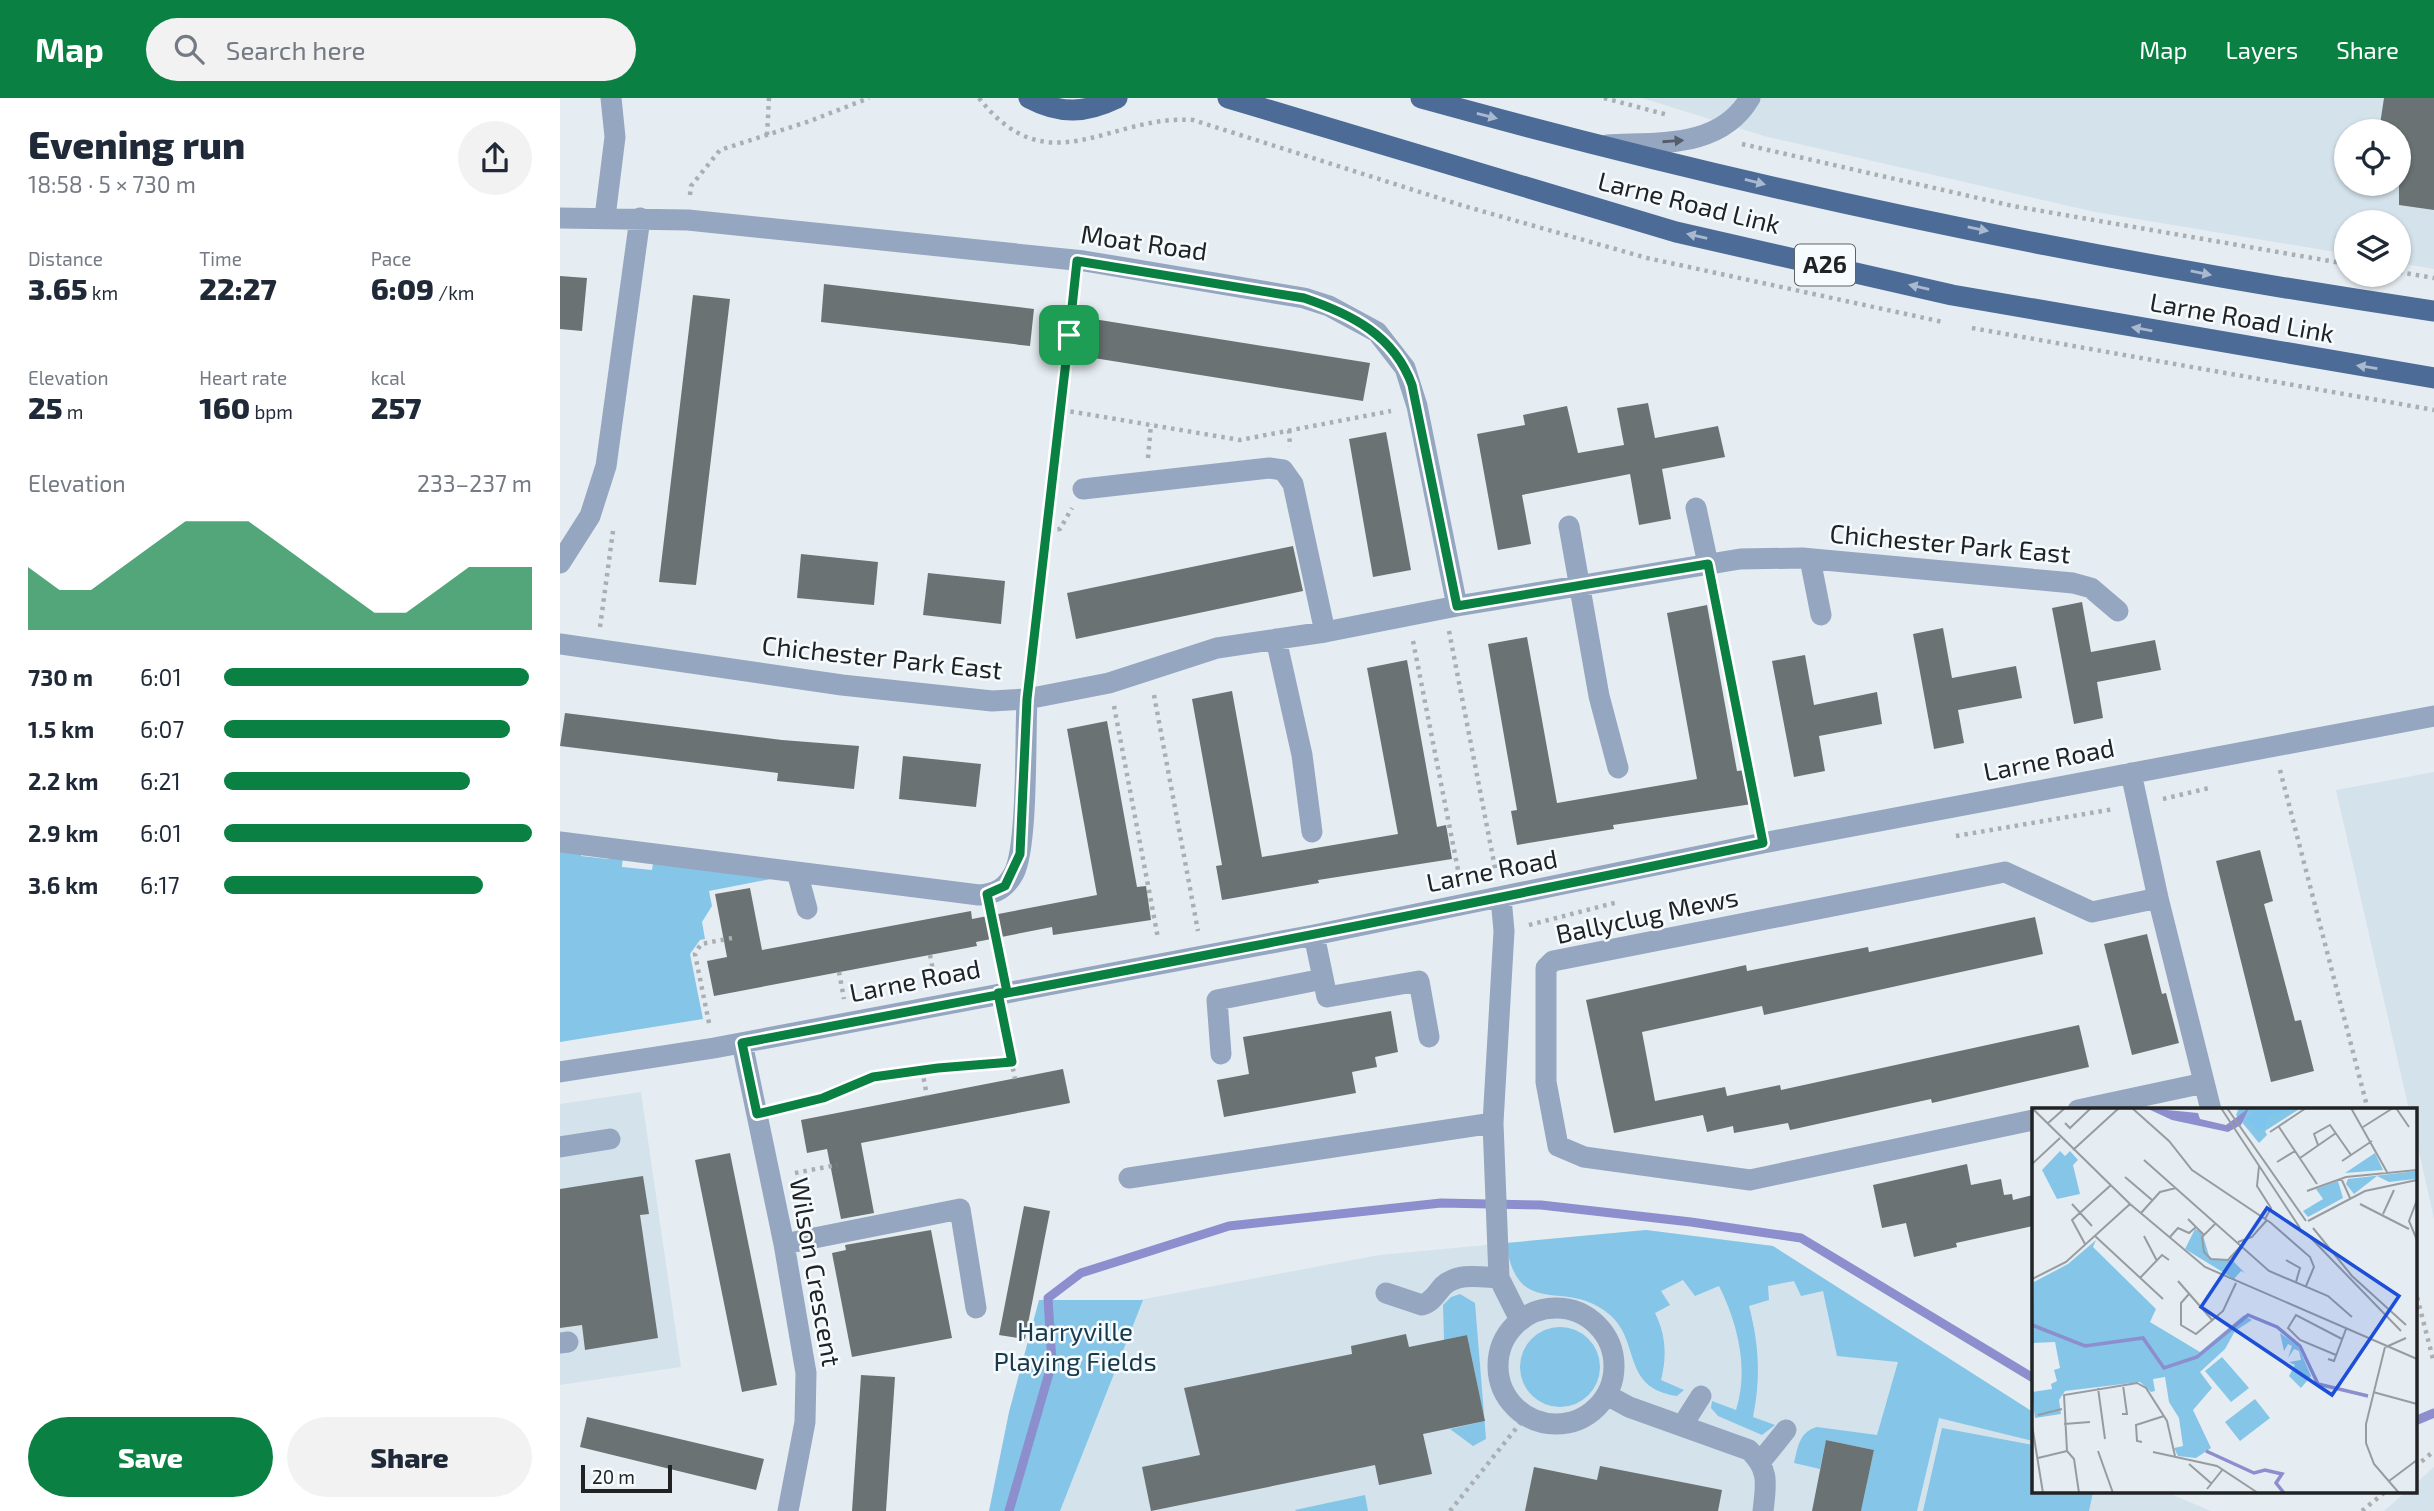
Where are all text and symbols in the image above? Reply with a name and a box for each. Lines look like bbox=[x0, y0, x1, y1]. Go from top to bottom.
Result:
search box bbox=[146, 18, 636, 81]
text: Map bbox=[35, 29, 104, 69]
icon: search bbox=[170, 30, 208, 68]
text: Search here bbox=[226, 34, 365, 65]
text: Map bbox=[2139, 35, 2187, 64]
text: Layers bbox=[2225, 35, 2298, 64]
text: Share bbox=[2336, 35, 2399, 64]
one-way arrow bbox=[1476, 111, 1498, 122]
map controls bbox=[2334, 119, 2411, 287]
button: locate bbox=[2334, 119, 2411, 196]
text: Evening run bbox=[28, 121, 245, 167]
button: share bbox=[458, 121, 532, 195]
one-way arrow bbox=[1662, 135, 1684, 146]
street label: Larne Road Link bbox=[1595, 164, 1784, 239]
text: 18:58 · 5 × 730 m bbox=[28, 170, 196, 198]
one-way arrow bbox=[1744, 177, 1766, 188]
button: layers bbox=[2334, 210, 2411, 287]
street label: Moat Road bbox=[1079, 217, 1209, 266]
one-way arrow bbox=[1967, 224, 1989, 235]
one-way arrow bbox=[1686, 231, 1708, 242]
road number: A26 bbox=[1795, 244, 1855, 286]
text: Distance bbox=[28, 247, 103, 270]
text: Time bbox=[199, 247, 242, 270]
text: Pace bbox=[371, 247, 412, 270]
one-way arrow bbox=[2190, 267, 2212, 278]
text: 3.65 bbox=[28, 270, 88, 306]
text: 22:27 bbox=[199, 270, 277, 306]
text: 6:09 bbox=[371, 270, 434, 306]
text: km bbox=[88, 281, 118, 304]
text: /km bbox=[434, 281, 474, 304]
one-way arrow bbox=[1908, 281, 1930, 292]
street label: Larne Road Link bbox=[2148, 285, 2337, 348]
pin bbox=[1039, 305, 1099, 365]
icon: arrive bbox=[1050, 316, 1088, 354]
one-way arrow bbox=[2131, 323, 2153, 334]
one-way arrow bbox=[2355, 361, 2377, 372]
text: Elevation bbox=[28, 366, 109, 389]
text: Heart rate bbox=[199, 366, 287, 389]
text: kcal bbox=[371, 366, 405, 389]
text: 25 bbox=[28, 389, 63, 425]
text: 160 bbox=[199, 389, 250, 425]
text: 257 bbox=[371, 389, 421, 425]
text: m bbox=[63, 400, 83, 423]
text: bpm bbox=[250, 400, 293, 423]
text: Elevation bbox=[28, 469, 126, 497]
text: 233–237 m bbox=[417, 469, 532, 497]
street label: Chichester Park East bbox=[1828, 517, 2072, 568]
street label: Chichester Park East bbox=[760, 628, 1004, 685]
text: 730 m bbox=[28, 663, 93, 691]
text: 6:01 bbox=[140, 663, 182, 691]
text: 1.5 km bbox=[28, 715, 94, 743]
text: 6:07 bbox=[140, 715, 184, 743]
street label: Larne Road bbox=[1981, 731, 2117, 786]
text: 2.2 km bbox=[28, 767, 98, 795]
text: 6:21 bbox=[140, 767, 181, 795]
text: 2.9 km bbox=[28, 819, 99, 847]
text: 6:01 bbox=[140, 819, 182, 847]
street label: Larne Road bbox=[1424, 842, 1560, 897]
text: 3.6 km bbox=[28, 871, 98, 899]
text: 6:17 bbox=[140, 871, 180, 899]
street label: Ballyclug Mews bbox=[1553, 880, 1741, 949]
street label: Larne Road bbox=[847, 952, 983, 1007]
inset map bbox=[2032, 1108, 2416, 1494]
street label: Wilson Crescent bbox=[785, 1175, 848, 1369]
park label: Harryville Playing Fields bbox=[993, 1315, 1157, 1376]
button: Save bbox=[28, 1417, 273, 1497]
button: Share bbox=[287, 1417, 532, 1497]
scale bar bbox=[581, 1462, 672, 1494]
text: 20 m bbox=[592, 1465, 635, 1488]

